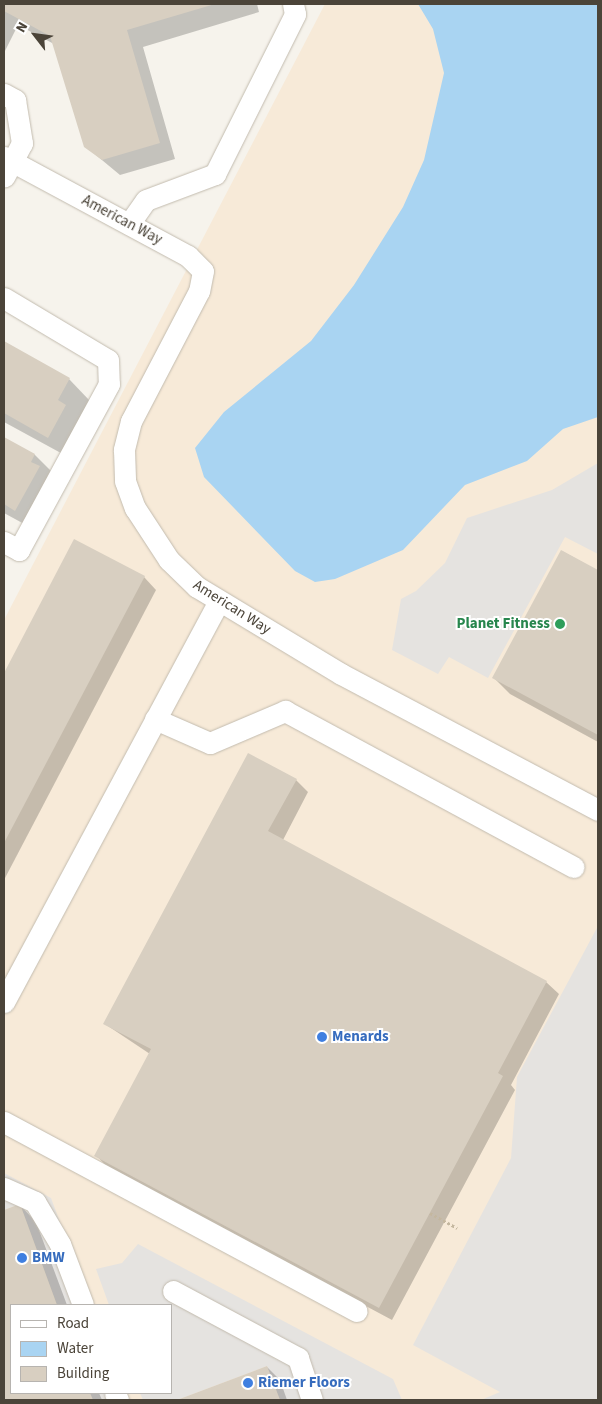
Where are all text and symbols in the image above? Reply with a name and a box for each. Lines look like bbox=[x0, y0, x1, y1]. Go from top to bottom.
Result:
north arrow bbox=[10, 10, 60, 60]
text: N bbox=[11, 18, 33, 37]
street label: American Way bbox=[79, 191, 165, 249]
street label: American Way bbox=[190, 576, 274, 638]
place label: Planet Fitness bbox=[457, 615, 550, 633]
marker: Planet Fitness bbox=[554, 618, 566, 630]
place label: Menards bbox=[332, 1028, 389, 1046]
marker: Menards bbox=[316, 1031, 328, 1043]
place label: BMW bbox=[32, 1249, 65, 1267]
marker: BMW bbox=[16, 1252, 28, 1264]
legend bbox=[10, 1304, 172, 1394]
text: Road bbox=[57, 1313, 89, 1334]
text: Water bbox=[57, 1338, 93, 1359]
text: Building bbox=[57, 1363, 109, 1384]
place label: Riemer Floors bbox=[258, 1374, 350, 1392]
marker: Riemer Floors bbox=[242, 1377, 254, 1389]

